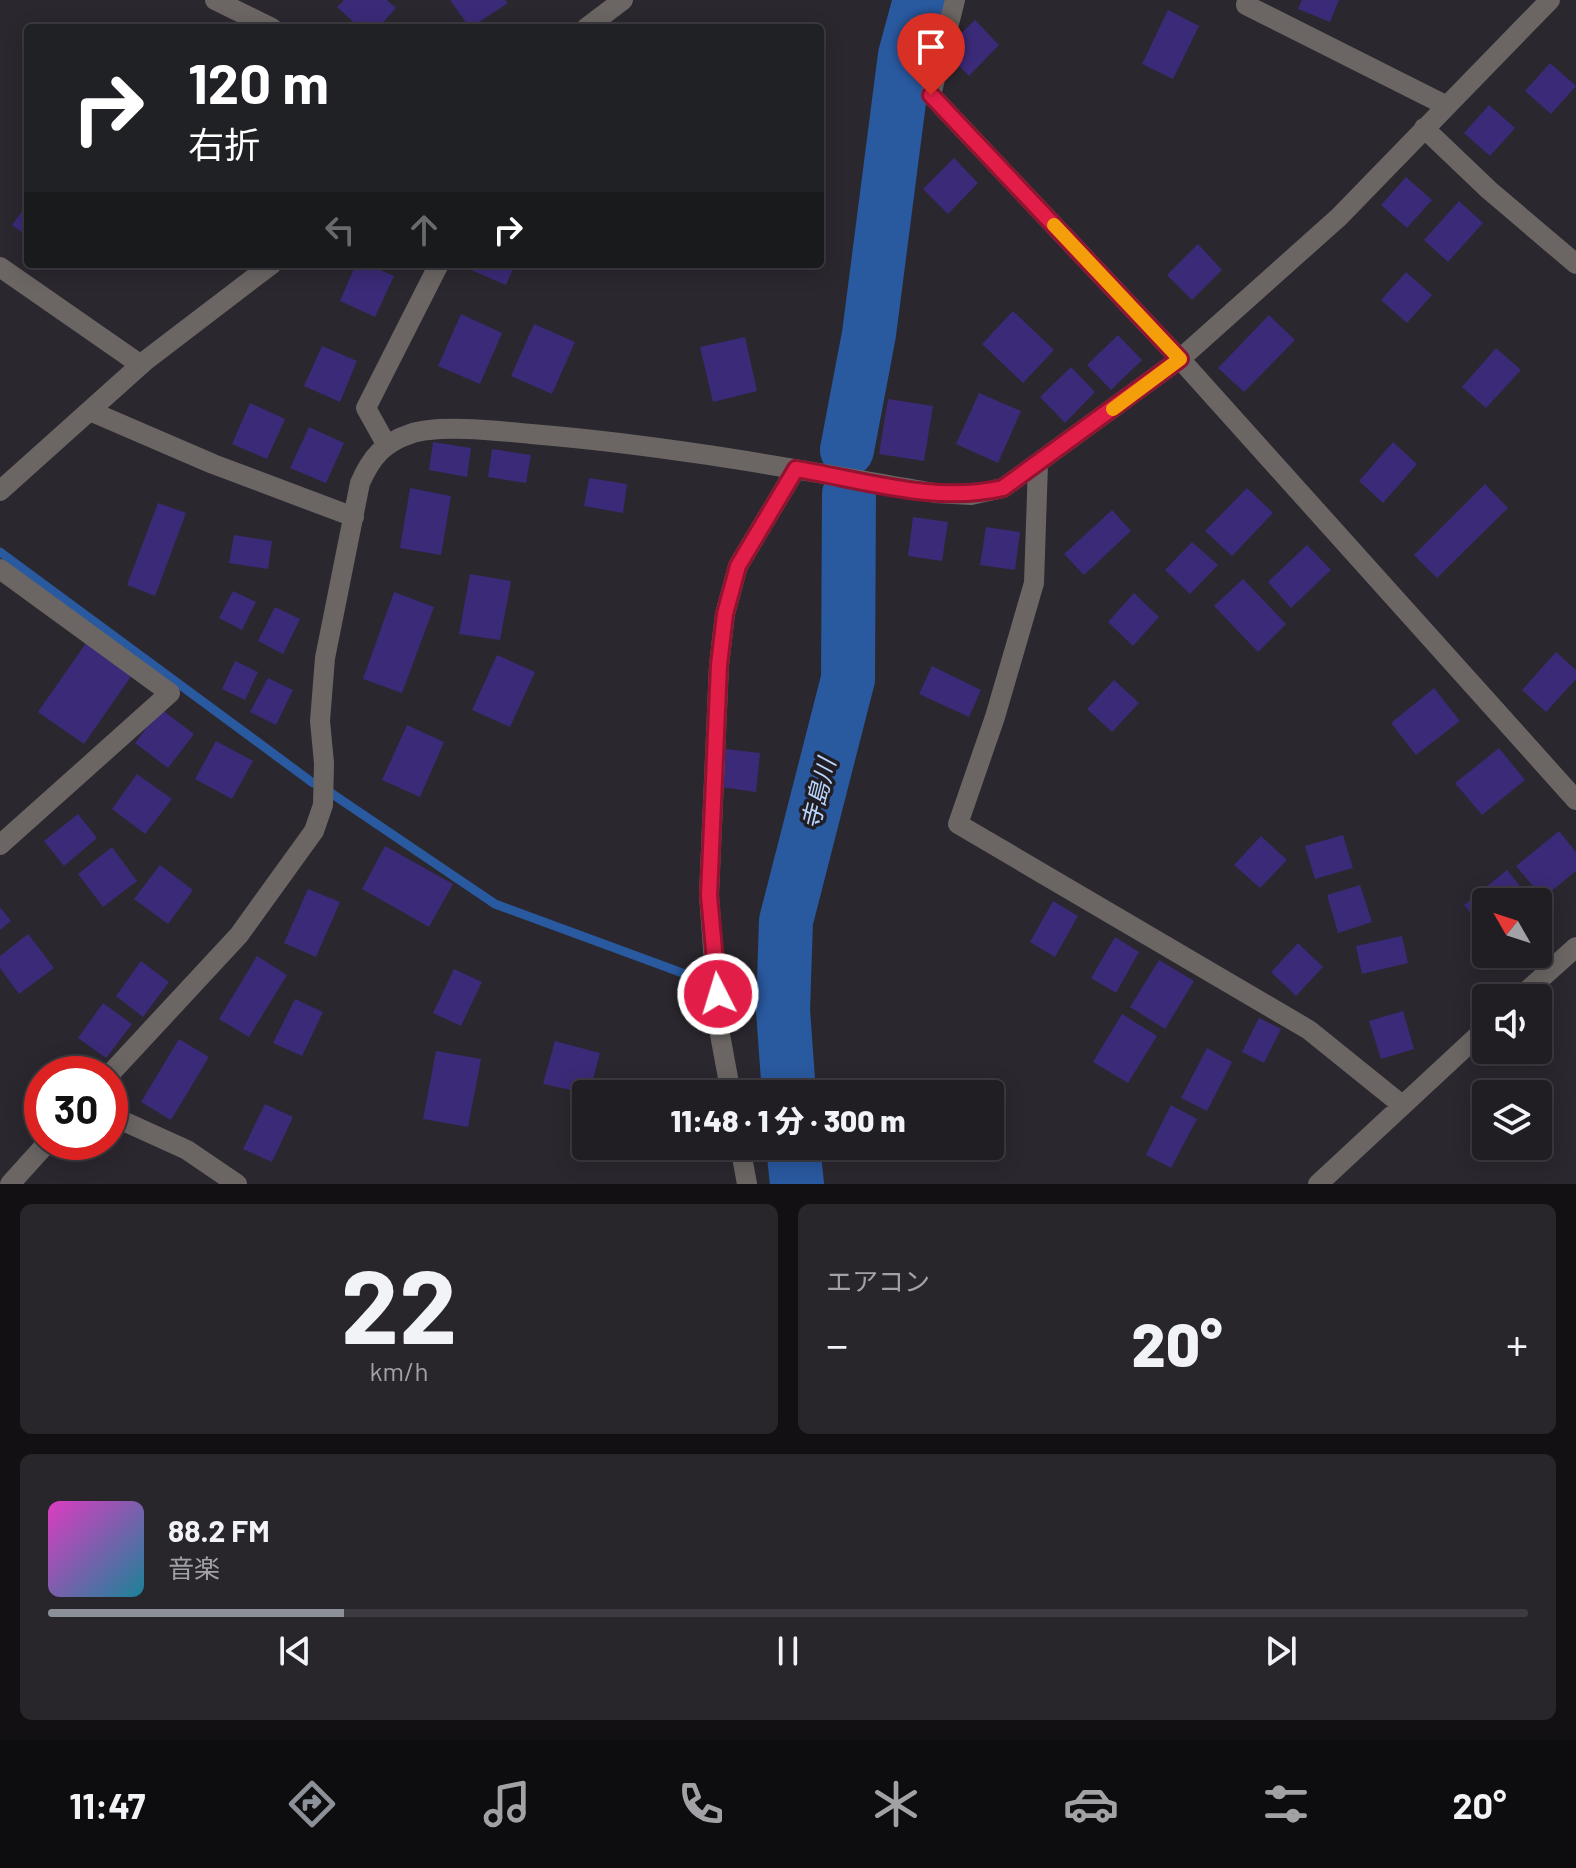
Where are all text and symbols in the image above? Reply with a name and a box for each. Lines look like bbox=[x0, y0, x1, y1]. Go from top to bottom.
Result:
pin bbox=[897, 13, 965, 95]
icon: arrive bbox=[909, 25, 953, 69]
text: 120 m bbox=[188, 48, 329, 115]
icon: right bbox=[56, 56, 160, 160]
text: 右折 bbox=[188, 122, 260, 165]
icon: left bbox=[318, 208, 362, 252]
icon: ahead bbox=[402, 208, 446, 252]
icon: right bbox=[486, 208, 530, 252]
water label: 寺島川 bbox=[795, 752, 841, 832]
north arrow bbox=[1472, 888, 1552, 968]
map controls bbox=[1472, 888, 1552, 1160]
position arrow bbox=[676, 952, 760, 1036]
button: sound bbox=[1472, 984, 1552, 1064]
speed limit sign: 30 bbox=[24, 1056, 128, 1160]
button: layers bbox=[1472, 1080, 1552, 1160]
text: 11:48 · 1 分 · 300 m bbox=[670, 1102, 906, 1138]
text: 22 bbox=[341, 1240, 457, 1365]
text: エアコン bbox=[826, 1265, 930, 1296]
text: 20° bbox=[1132, 1307, 1222, 1379]
text: − bbox=[826, 1317, 848, 1370]
text: + bbox=[1506, 1317, 1528, 1370]
text: km/h bbox=[370, 1355, 428, 1386]
text: 88.2 FM bbox=[168, 1512, 270, 1548]
text: 音楽 bbox=[168, 1552, 220, 1583]
icon: previous bbox=[273, 1629, 317, 1673]
icon: pause bbox=[766, 1629, 810, 1673]
icon: next bbox=[1259, 1629, 1303, 1673]
icon: directions bbox=[284, 1776, 340, 1832]
icon: music bbox=[479, 1776, 535, 1832]
icon: phone bbox=[673, 1776, 729, 1832]
icon: climate bbox=[868, 1776, 924, 1832]
icon: car bbox=[1063, 1776, 1119, 1832]
icon: filters bbox=[1258, 1776, 1314, 1832]
text: 11:47 bbox=[69, 1783, 145, 1826]
text: 20° bbox=[1452, 1783, 1507, 1826]

